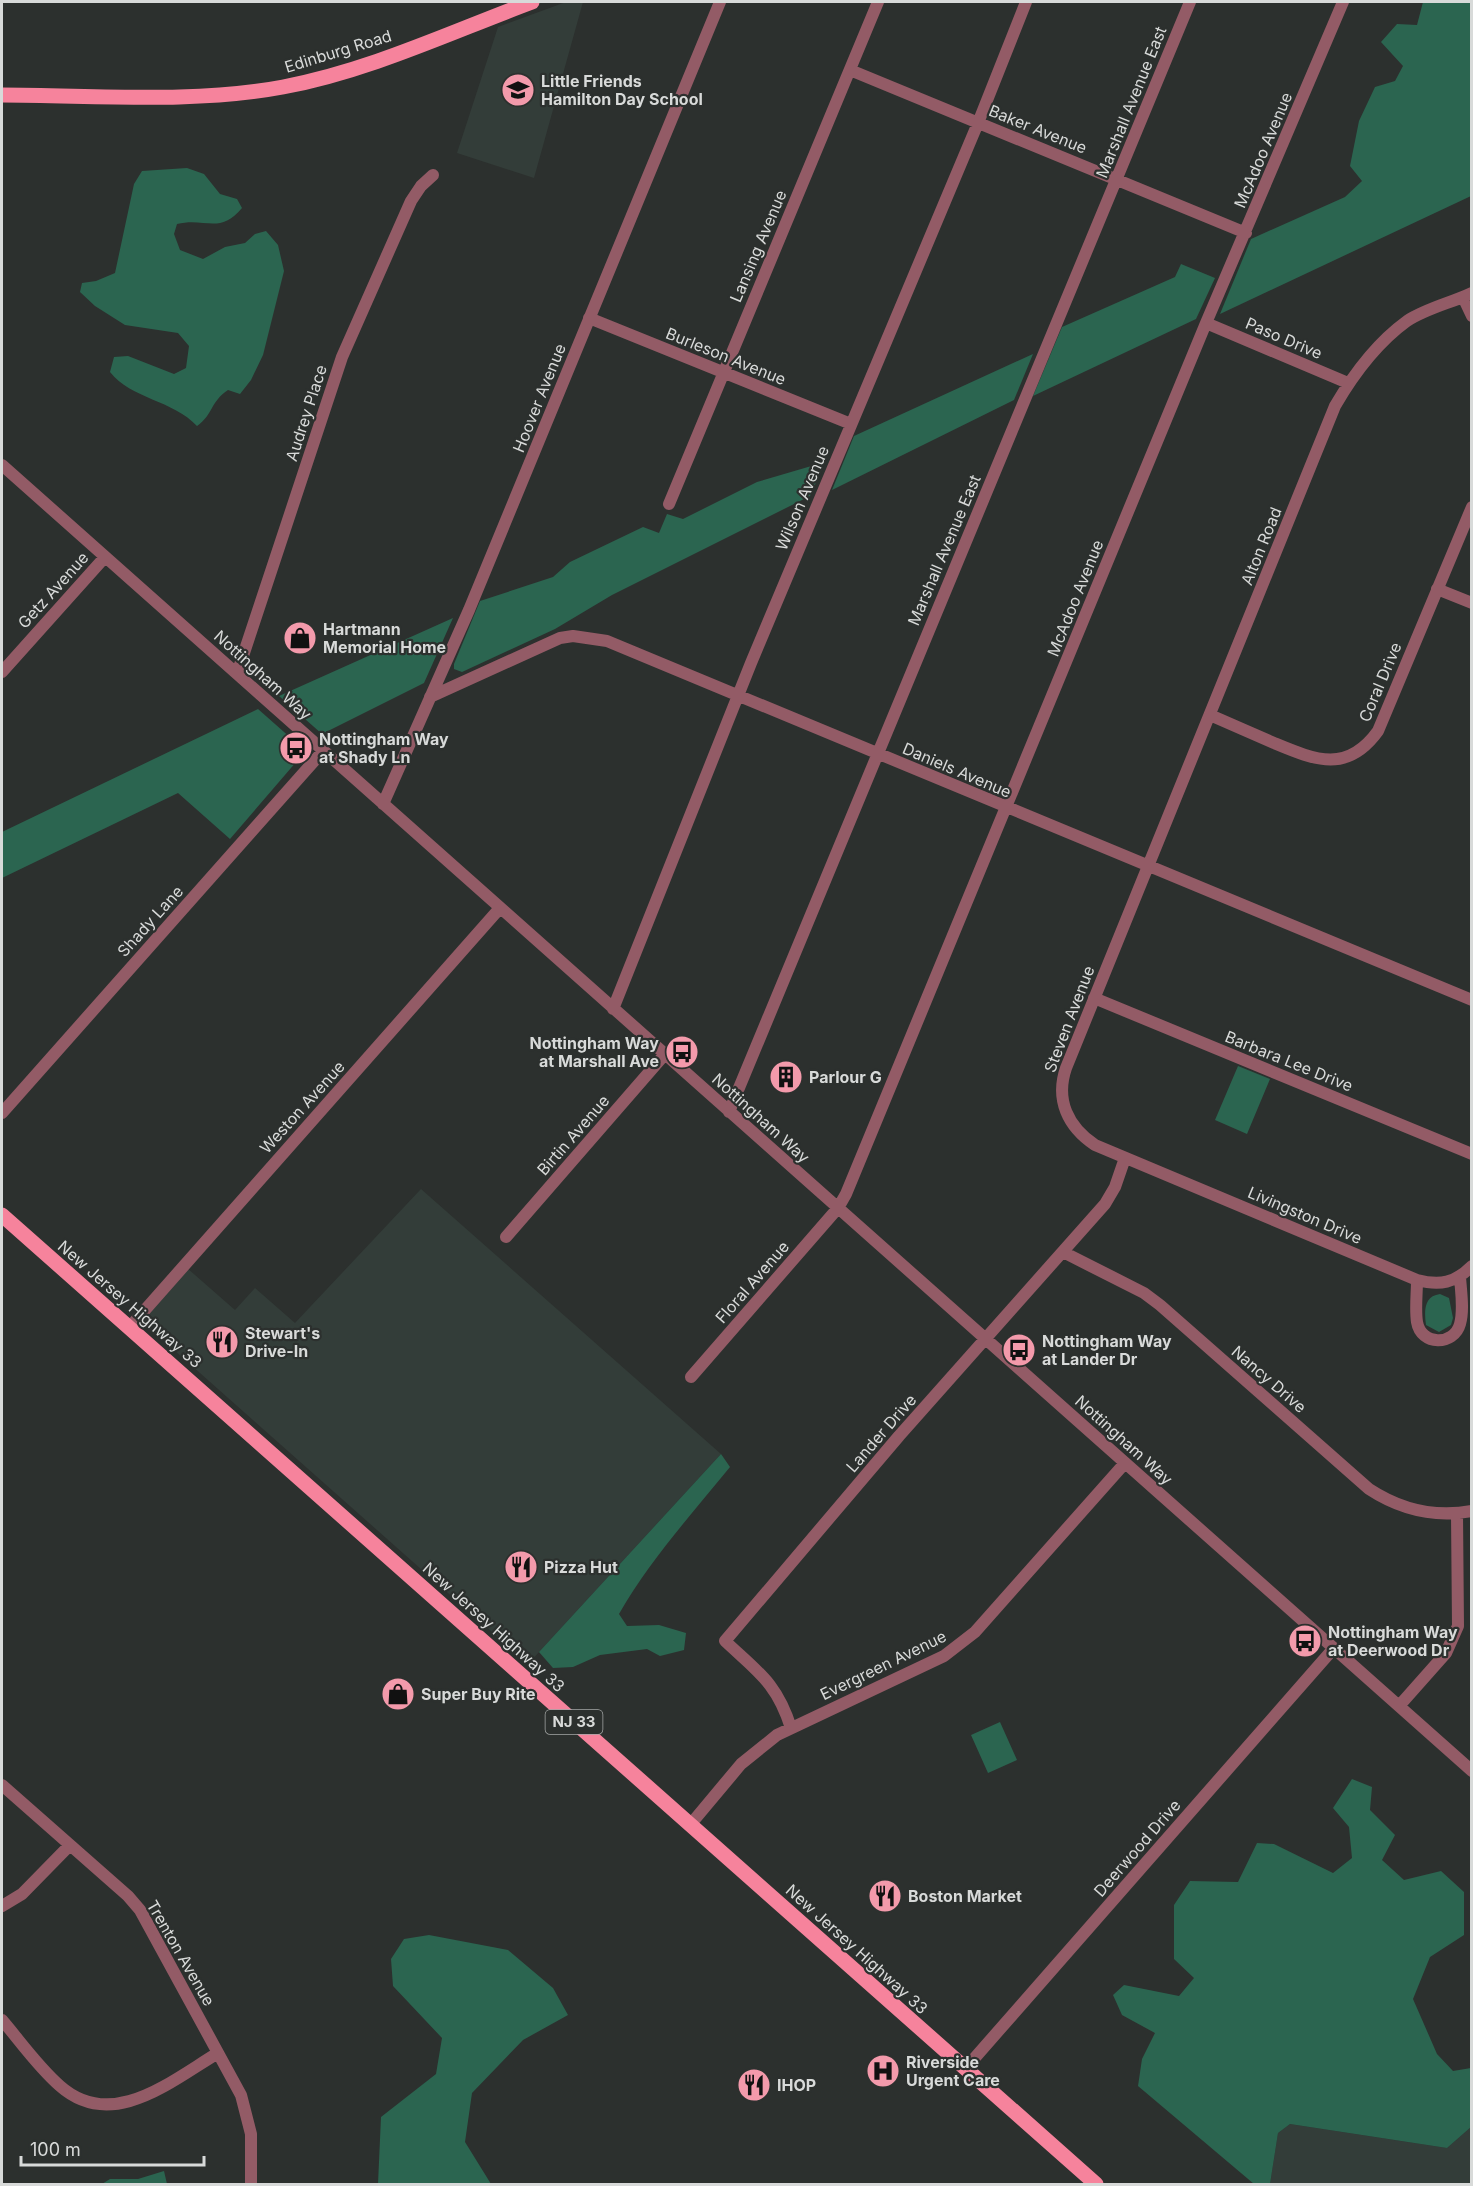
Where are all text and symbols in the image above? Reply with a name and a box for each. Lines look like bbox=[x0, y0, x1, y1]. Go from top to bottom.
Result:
street label: Marshall Avenue East bbox=[1091, 23, 1171, 181]
street label: Edinburg Road bbox=[282, 25, 394, 77]
place label: Little Friends Hamilton Day School bbox=[541, 71, 703, 109]
school or university icon: Little Friends Hamilton Day School bbox=[500, 72, 536, 108]
street label: McAdoo Avenue bbox=[1230, 89, 1296, 211]
street label: Baker Avenue bbox=[986, 100, 1090, 158]
street label: Lansing Avenue bbox=[725, 187, 791, 305]
street label: Paso Drive bbox=[1243, 313, 1325, 363]
street label: Burleson Avenue bbox=[663, 323, 789, 389]
street label: Hoover Avenue bbox=[508, 341, 570, 455]
street label: Audrey Place bbox=[281, 362, 331, 464]
street label: Wilson Avenue bbox=[771, 443, 833, 553]
street label: Marshall Avenue East bbox=[903, 472, 985, 628]
street label: Alton Road bbox=[1236, 504, 1286, 588]
street label: McAdoo Avenue bbox=[1043, 537, 1107, 659]
street label: Getz Avenue bbox=[13, 548, 93, 632]
place label: Hartmann Memorial Home bbox=[323, 619, 446, 657]
shop icon: Hartmann Memorial Home bbox=[282, 620, 318, 656]
street label: Nottingham Way bbox=[210, 626, 316, 724]
street label: Coral Drive bbox=[1354, 639, 1406, 725]
place label: Nottingham Way at Shady Ln bbox=[319, 729, 449, 767]
bus stop icon: Nottingham Way at Shady Ln bbox=[278, 730, 314, 766]
street label: Daniels Avenue bbox=[900, 738, 1014, 802]
street label: Shady Lane bbox=[113, 881, 187, 961]
street label: Steven Avenue bbox=[1040, 963, 1098, 1075]
street label: Barbara Lee Drive bbox=[1222, 1026, 1356, 1096]
place label: Nottingham Way at Marshall Ave bbox=[529, 1033, 659, 1071]
bus stop icon: Nottingham Way at Marshall Ave bbox=[664, 1034, 700, 1070]
street label: Weston Avenue bbox=[255, 1057, 349, 1157]
building icon: Parlour G bbox=[768, 1059, 804, 1095]
place label: Parlour G bbox=[809, 1067, 882, 1087]
street label: Nottingham Way bbox=[708, 1069, 814, 1167]
street label: Birtin Avenue bbox=[533, 1091, 613, 1179]
street label: Livingston Drive bbox=[1245, 1182, 1365, 1248]
street label: New Jersey Highway 33 bbox=[54, 1236, 206, 1372]
street label: Floral Avenue bbox=[711, 1237, 793, 1327]
place label: Stewart's Drive-In bbox=[245, 1323, 320, 1361]
restaurant icon: Stewart's Drive-In bbox=[204, 1324, 240, 1360]
place label: Nottingham Way at Lander Dr bbox=[1042, 1331, 1172, 1369]
bus stop icon: Nottingham Way at Lander Dr bbox=[1001, 1332, 1037, 1368]
street label: Nancy Drive bbox=[1228, 1341, 1310, 1417]
street label: Lander Drive bbox=[842, 1390, 920, 1476]
street label: Nottingham Way bbox=[1071, 1391, 1177, 1489]
restaurant icon: Pizza Hut bbox=[503, 1549, 539, 1585]
place label: Pizza Hut bbox=[544, 1557, 618, 1577]
street label: New Jersey Highway 33 bbox=[419, 1558, 569, 1696]
place label: Nottingham Way at Deerwood Dr bbox=[1328, 1622, 1458, 1660]
bus stop icon: Nottingham Way at Deerwood Dr bbox=[1287, 1623, 1323, 1659]
street label: Evergreen Avenue bbox=[817, 1626, 949, 1704]
shop icon: Super Buy Rite bbox=[380, 1676, 416, 1712]
place label: Super Buy Rite bbox=[421, 1684, 535, 1704]
road number: NJ 33 bbox=[546, 1710, 602, 1734]
street label: Deerwood Drive bbox=[1089, 1795, 1185, 1901]
restaurant icon: Boston Market bbox=[867, 1878, 903, 1914]
street label: New Jersey Highway 33 bbox=[782, 1880, 932, 2018]
place label: Boston Market bbox=[908, 1886, 1022, 1906]
street label: Trenton Avenue bbox=[143, 1897, 219, 2009]
place label: Riverside Urgent Care bbox=[906, 2052, 1000, 2090]
hospital icon: Riverside Urgent Care bbox=[865, 2053, 901, 2089]
restaurant icon: IHOP bbox=[736, 2067, 772, 2103]
place label: IHOP bbox=[777, 2075, 816, 2095]
scale bar bbox=[21, 2129, 204, 2167]
text: 100 m bbox=[30, 2139, 81, 2160]

